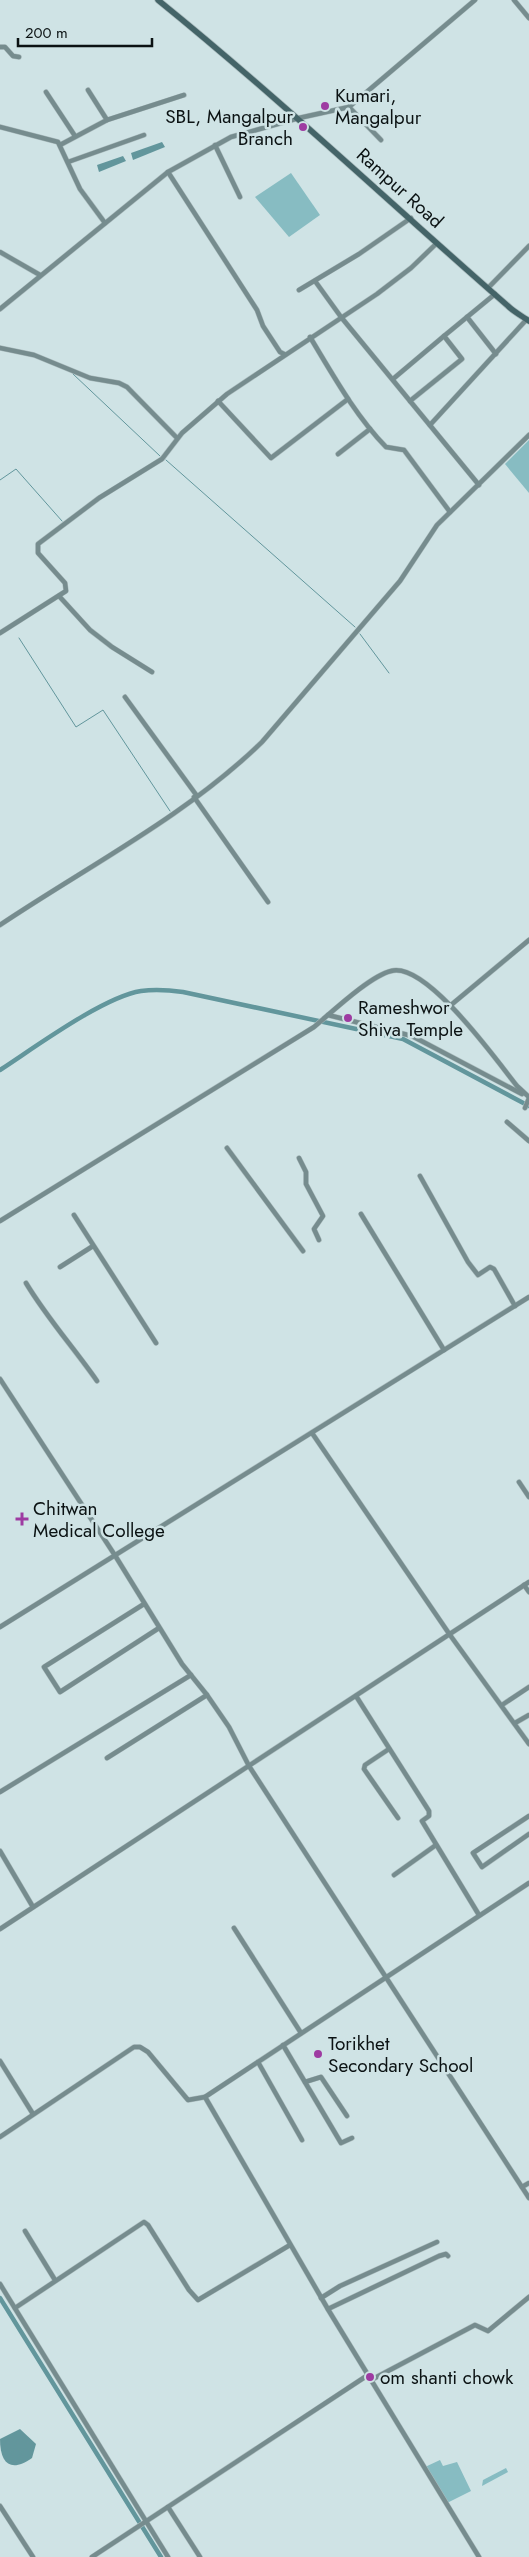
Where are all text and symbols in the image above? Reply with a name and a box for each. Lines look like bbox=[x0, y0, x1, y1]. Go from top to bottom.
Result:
scale bar bbox=[18, 15, 151, 47]
text: 200 m bbox=[25, 22, 68, 44]
place label: Kumari, Mangalpur bbox=[335, 82, 422, 131]
marker: Kumari, Mangalpur bbox=[319, 100, 331, 112]
place label: SBL, Mangalpur Branch bbox=[165, 103, 293, 152]
marker: SBL, Mangalpur Branch bbox=[297, 121, 309, 133]
street label: Rampur Road bbox=[351, 142, 449, 234]
place label: Rameshwor Shiva Temple bbox=[358, 994, 463, 1043]
marker: Rameshwor Shiva Temple bbox=[342, 1012, 354, 1024]
place label: Chitwan Medical College bbox=[33, 1495, 165, 1544]
marker: Chitwan Medical College bbox=[15, 1512, 29, 1526]
place label: Torikhet Secondary School bbox=[328, 2030, 473, 2079]
marker: Torikhet Secondary School bbox=[312, 2048, 324, 2060]
place label: om shanti chowk bbox=[380, 2364, 514, 2391]
marker: om shanti chowk bbox=[364, 2371, 376, 2383]

